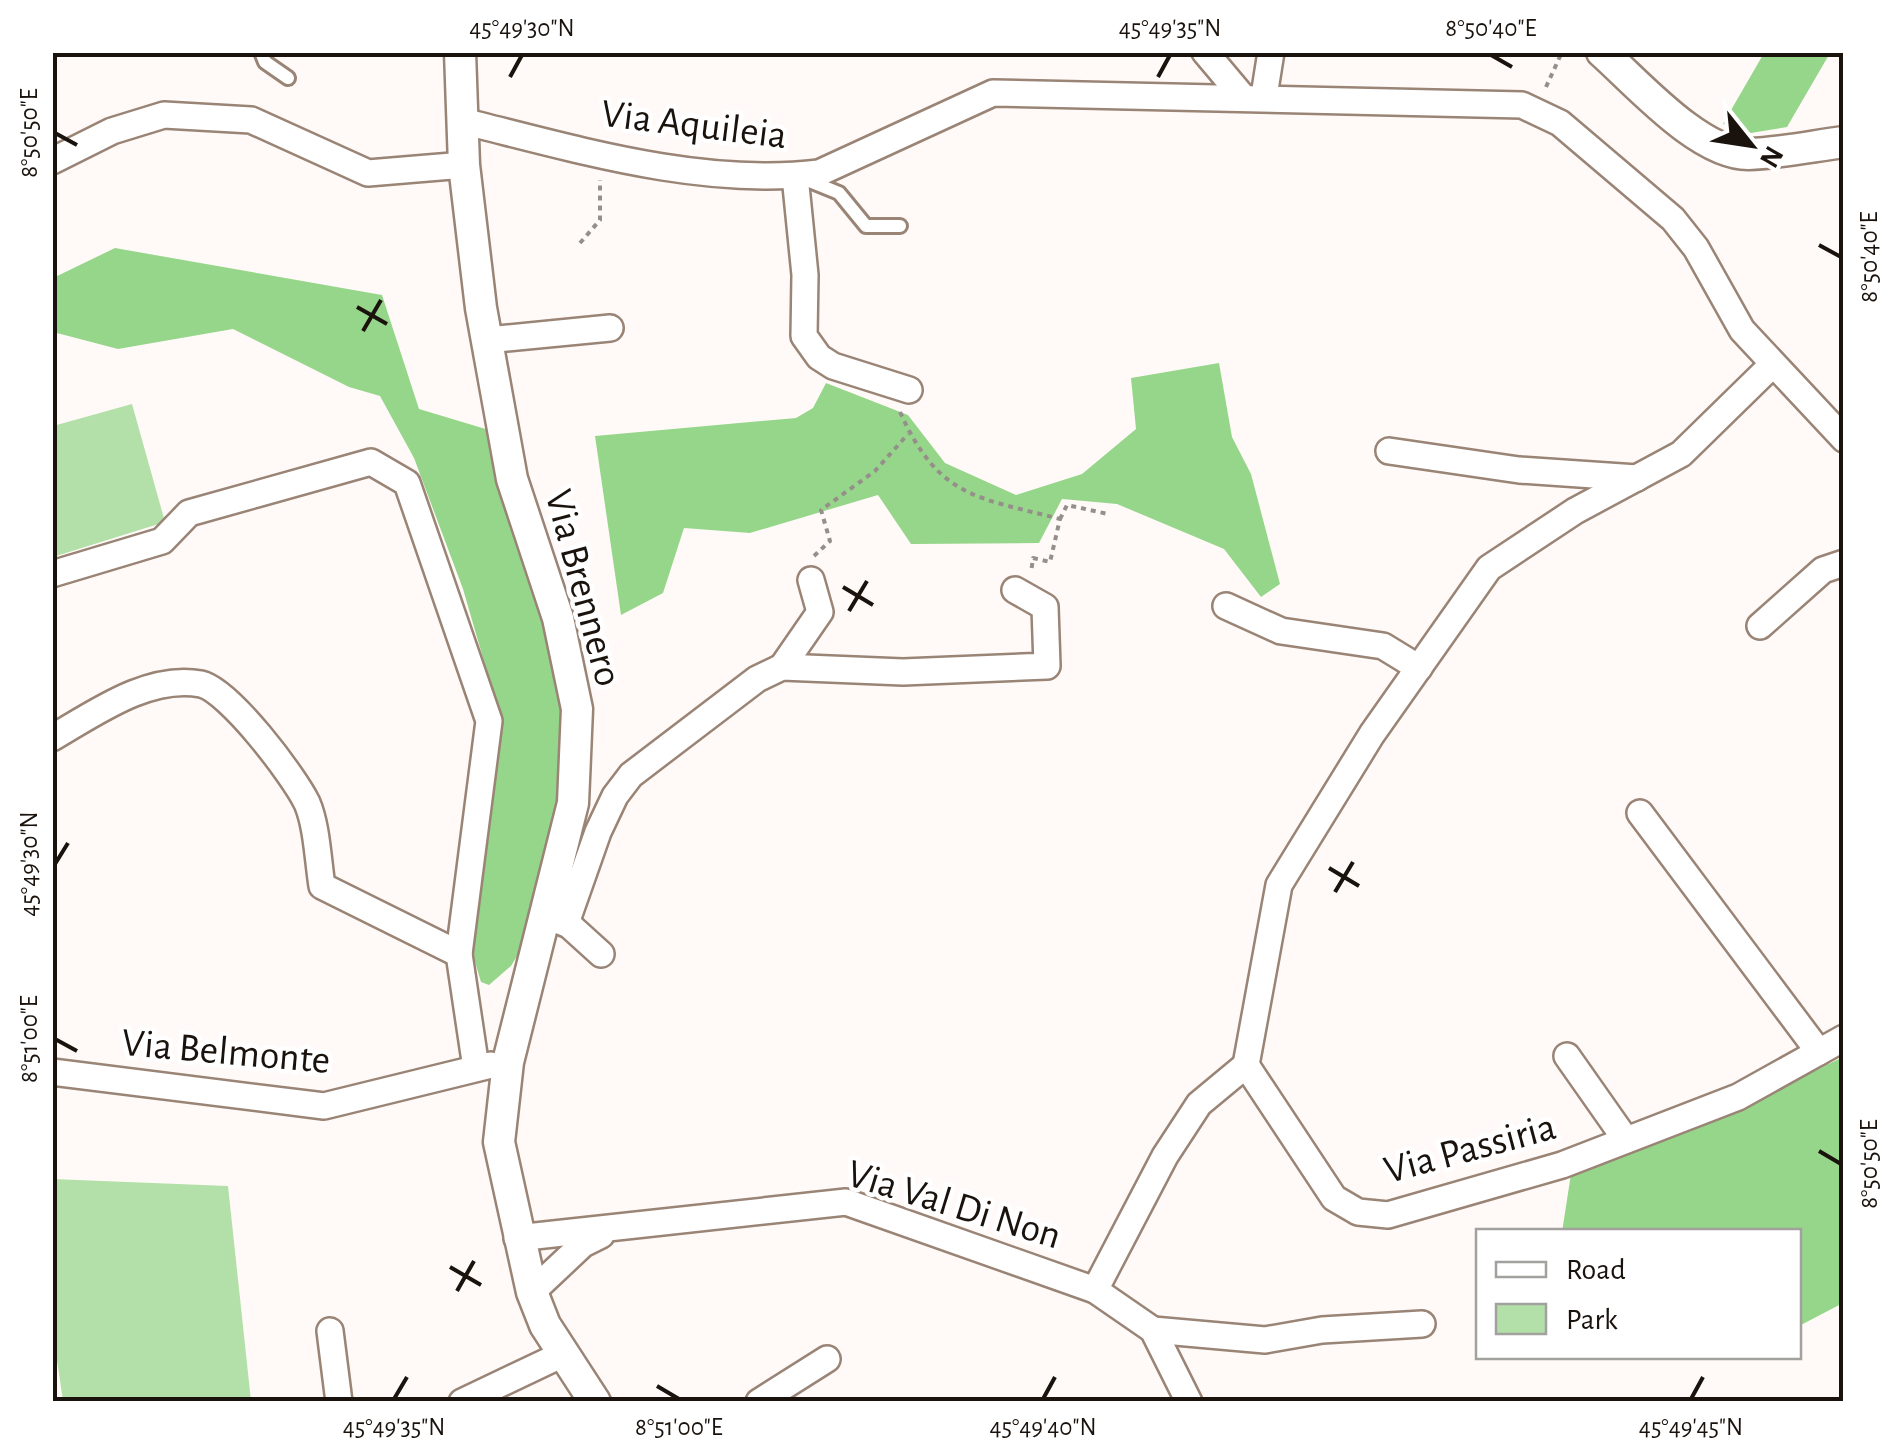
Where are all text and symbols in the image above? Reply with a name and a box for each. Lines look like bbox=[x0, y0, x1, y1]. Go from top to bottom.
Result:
text: 45°49'30"N bbox=[469, 16, 575, 41]
text: 45°49'35"N bbox=[1119, 16, 1221, 41]
text: 8°50'40"E bbox=[1445, 16, 1537, 41]
text: 8°50'50"E bbox=[17, 88, 42, 178]
street label: Via Aquileia bbox=[599, 94, 789, 156]
north arrow bbox=[1701, 95, 1801, 195]
text: N bbox=[1754, 141, 1788, 172]
text: 8°50'40"E bbox=[1857, 211, 1882, 303]
street label: Via Brennero bbox=[538, 485, 628, 691]
text: 45°49'30"N bbox=[17, 811, 42, 917]
text: 8°51'00"E bbox=[17, 995, 42, 1083]
street label: Via Belmonte bbox=[120, 1023, 332, 1081]
street label: Via Passiria bbox=[1380, 1107, 1560, 1191]
text: 8°50'50"E bbox=[1857, 1119, 1882, 1209]
street label: Via Val Di Non bbox=[842, 1154, 1066, 1256]
legend bbox=[1476, 1229, 1801, 1359]
text: Road bbox=[1566, 1255, 1626, 1285]
text: Park bbox=[1566, 1305, 1618, 1335]
text: 45°49'35"N bbox=[343, 1415, 445, 1440]
text: 8°51'00"E bbox=[635, 1415, 723, 1440]
text: 45°49'40"N bbox=[989, 1415, 1097, 1440]
text: 45°49'45"N bbox=[1639, 1415, 1743, 1440]

